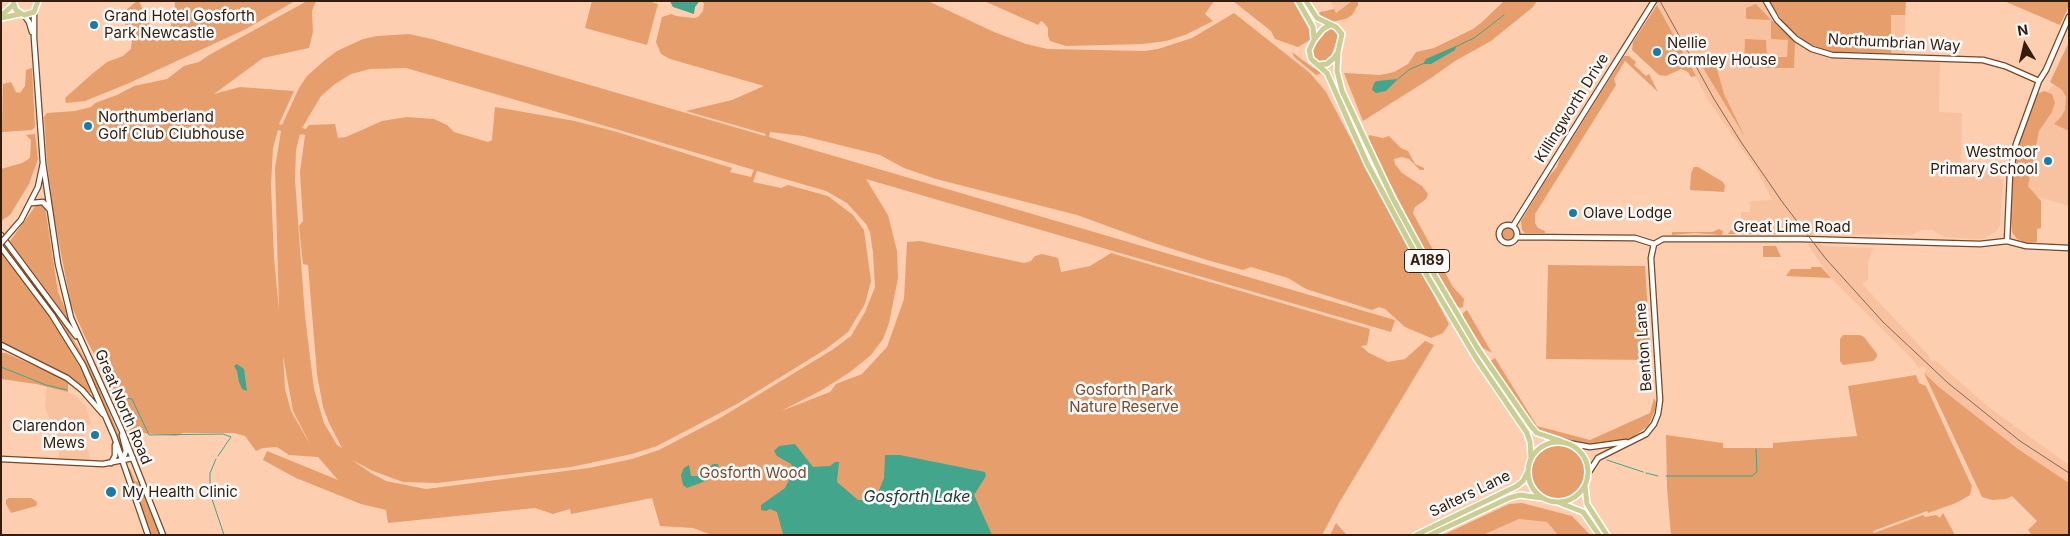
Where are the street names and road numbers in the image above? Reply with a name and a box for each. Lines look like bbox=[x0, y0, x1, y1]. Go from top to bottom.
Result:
street label: Northumbrian Way bbox=[1827, 31, 1961, 55]
street label: Killingworth Drive bbox=[1531, 50, 1613, 166]
street label: Great Lime Road bbox=[1733, 218, 1851, 236]
road number: A189 bbox=[1404, 250, 1450, 272]
street label: Benton Lane bbox=[1632, 302, 1656, 392]
street label: Great North Road bbox=[91, 347, 155, 467]
street label: Salters Lane bbox=[1427, 467, 1513, 521]

